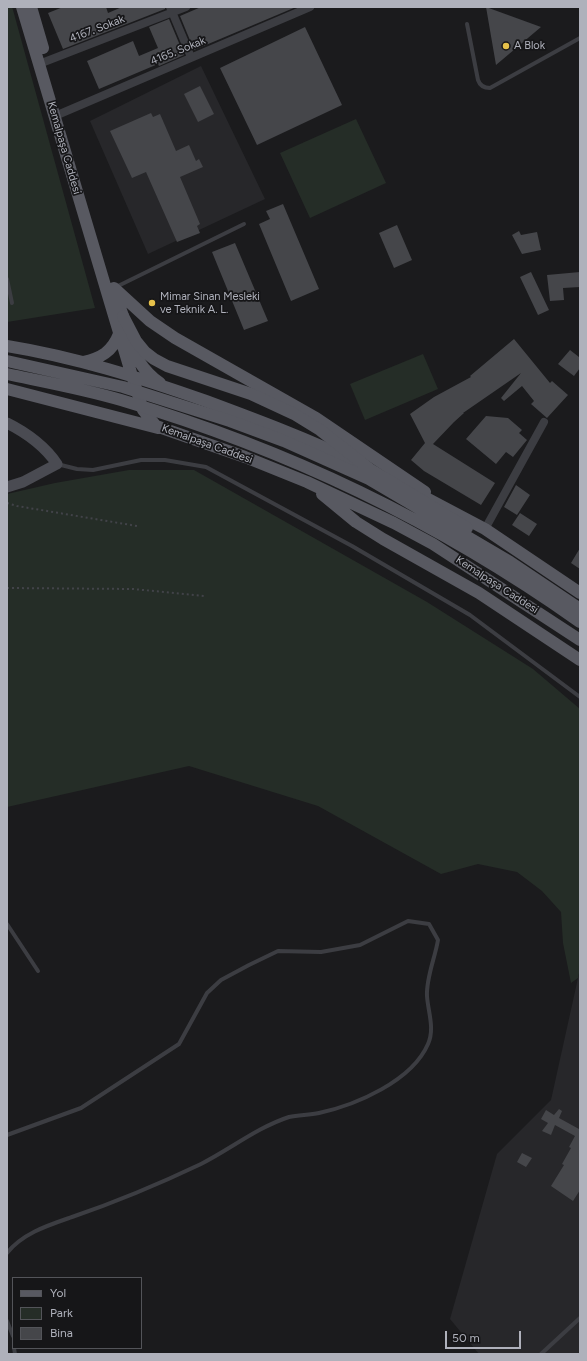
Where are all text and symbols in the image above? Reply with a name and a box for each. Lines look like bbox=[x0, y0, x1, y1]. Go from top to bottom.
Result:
street label: 4167. Sokak bbox=[68, 12, 126, 46]
street label: 4165. Sokak bbox=[149, 34, 207, 68]
place label: A Blok bbox=[514, 39, 545, 53]
marker: A Blok bbox=[501, 41, 511, 51]
street label: Kemalpaşa Caddesi bbox=[44, 100, 84, 196]
place label: Mimar Sinan Mesleki ve Teknik A. L. bbox=[160, 290, 260, 316]
marker: Mimar Sinan Mesleki ve Teknik A. L. bbox=[147, 298, 157, 308]
street label: Kemalpaşa Caddesi bbox=[160, 421, 254, 467]
street label: Kemalpaşa Caddesi bbox=[453, 553, 541, 617]
legend bbox=[12, 1277, 142, 1349]
text: Yol bbox=[50, 1286, 66, 1300]
text: Park bbox=[50, 1306, 73, 1320]
scale bar bbox=[447, 1323, 523, 1349]
text: Bina bbox=[50, 1326, 73, 1340]
text: 50 m bbox=[452, 1331, 480, 1345]

